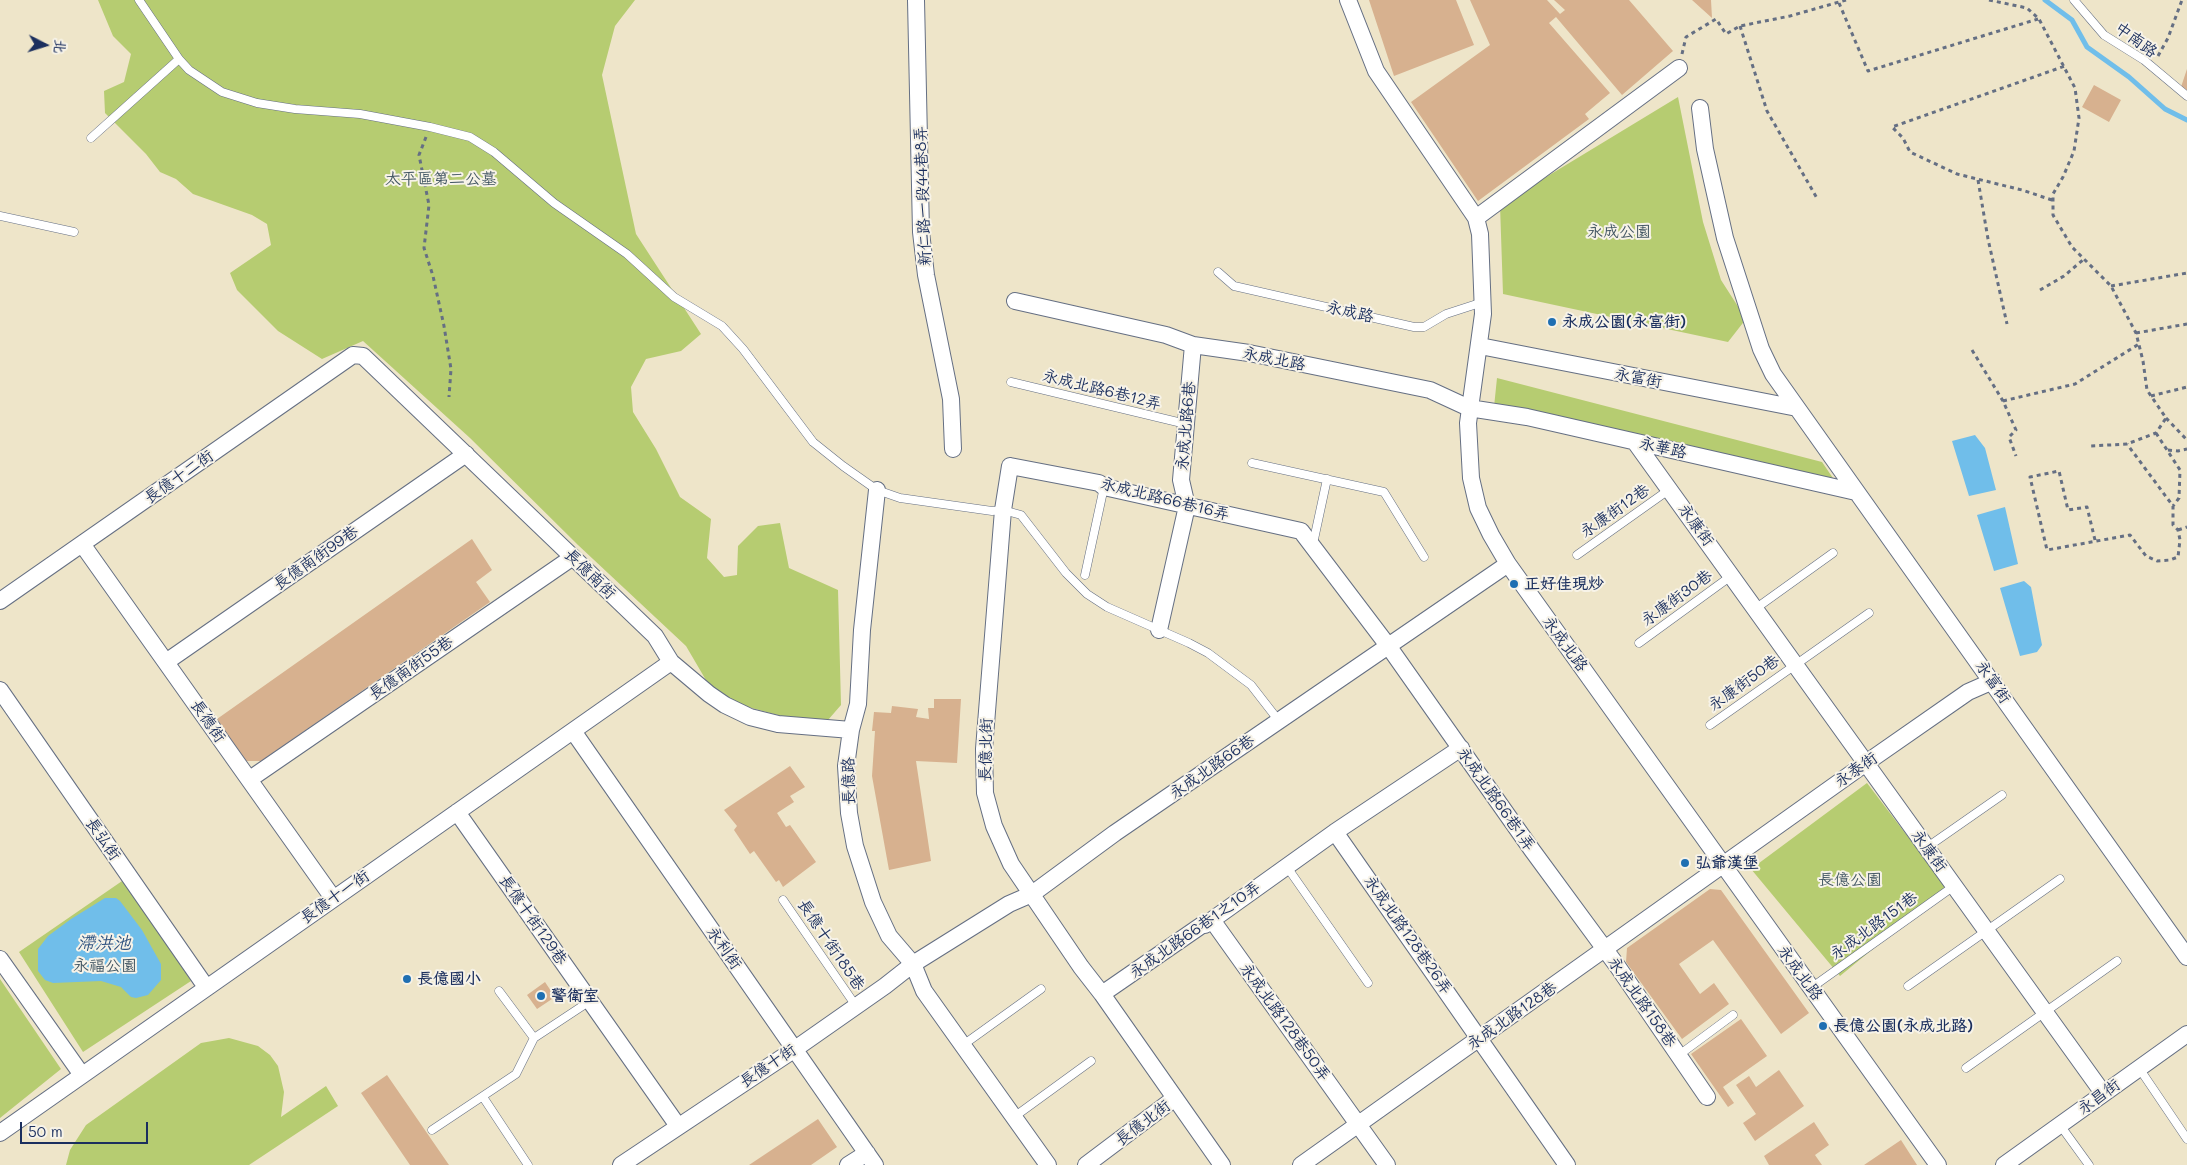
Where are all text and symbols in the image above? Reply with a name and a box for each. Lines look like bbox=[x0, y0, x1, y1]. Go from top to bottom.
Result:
street label: 中南路 bbox=[2111, 18, 2161, 62]
north arrow bbox=[20, 20, 70, 70]
text: 北 bbox=[50, 39, 71, 54]
street label: 新仁路一段44巷8弄 bbox=[911, 125, 935, 267]
park label: 太平區第二公墓 bbox=[385, 169, 497, 189]
park label: 永成公園 bbox=[1587, 222, 1651, 242]
street label: 永成路 bbox=[1324, 297, 1376, 327]
place label: 永成公園(永富街) bbox=[1562, 312, 1686, 332]
marker: 永成公園(永富街) bbox=[1546, 316, 1558, 328]
street label: 永成北路 bbox=[1241, 343, 1307, 375]
street label: 永富街 bbox=[1613, 364, 1663, 392]
street label: 永成北路6巷12弄 bbox=[1041, 366, 1163, 414]
street label: 永成北路6巷 bbox=[1173, 381, 1199, 471]
street label: 永華路 bbox=[1637, 433, 1689, 463]
street label: 長億十二街 bbox=[141, 446, 217, 508]
street label: 永成北路66巷16弄 bbox=[1099, 474, 1231, 524]
street label: 永康街12巷 bbox=[1577, 480, 1653, 542]
street label: 永康街 bbox=[1674, 500, 1718, 550]
street label: 長億南街99巷 bbox=[270, 522, 362, 594]
street label: 長億南街 bbox=[560, 545, 620, 603]
street label: 永康街30巷 bbox=[1638, 566, 1716, 630]
place label: 正好佳現炒 bbox=[1524, 574, 1604, 594]
marker: 正好佳現炒 bbox=[1508, 578, 1520, 590]
street label: 永成北路 bbox=[1538, 612, 1592, 676]
street label: 長億南街55巷 bbox=[365, 632, 457, 704]
street label: 永康街50巷 bbox=[1705, 651, 1783, 715]
street label: 永富街 bbox=[1971, 657, 2015, 707]
street label: 長德街 bbox=[186, 696, 230, 746]
street label: 長億北街 bbox=[976, 718, 996, 782]
street label: 永成北路66巷 bbox=[1166, 731, 1258, 803]
street label: 永成北路66巷1弄 bbox=[1453, 743, 1539, 855]
street label: 永泰街 bbox=[1831, 748, 1881, 792]
street label: 長億路 bbox=[839, 757, 859, 805]
street label: 長弘街 bbox=[81, 814, 125, 864]
street label: 永康街 bbox=[1907, 826, 1951, 876]
place label: 弘爺漢堡 bbox=[1695, 853, 1759, 873]
marker: 弘爺漢堡 bbox=[1679, 857, 1691, 869]
street label: 長億十一街 bbox=[297, 866, 373, 928]
park label: 長億公園 bbox=[1818, 870, 1882, 890]
street label: 長億十街129巷 bbox=[495, 871, 571, 969]
street label: 永成北路128巷26弄 bbox=[1360, 872, 1456, 998]
street label: 永成北路66巷1之10弄 bbox=[1126, 878, 1264, 982]
street label: 永成北路151巷 bbox=[1826, 888, 1922, 964]
street label: 長億十街185巷 bbox=[793, 896, 869, 994]
street label: 永利街 bbox=[702, 923, 746, 973]
water label: 滯洪池 bbox=[77, 932, 131, 954]
street label: 永成北路 bbox=[1773, 941, 1827, 1005]
street label: 永成北路158巷 bbox=[1604, 953, 1680, 1051]
park label: 永福公園 bbox=[73, 956, 137, 976]
street label: 永成北路128巷50弄 bbox=[1236, 959, 1334, 1085]
place label: 長億國小 bbox=[417, 969, 481, 989]
marker: 長億國小 bbox=[401, 973, 413, 985]
street label: 永成北路128巷 bbox=[1463, 978, 1561, 1054]
place label: 警衛室 bbox=[551, 986, 599, 1006]
marker: 警衛室 bbox=[535, 990, 547, 1002]
place label: 長億公園(永成北路) bbox=[1833, 1016, 1973, 1036]
marker: 長億公園(永成北路) bbox=[1817, 1020, 1829, 1032]
street label: 長億十街 bbox=[736, 1040, 800, 1092]
street label: 永昌街 bbox=[2074, 1075, 2124, 1119]
street label: 長億北街 bbox=[1112, 1096, 1174, 1150]
scale bar bbox=[22, 1112, 150, 1144]
text: 50 m bbox=[28, 1121, 63, 1141]

